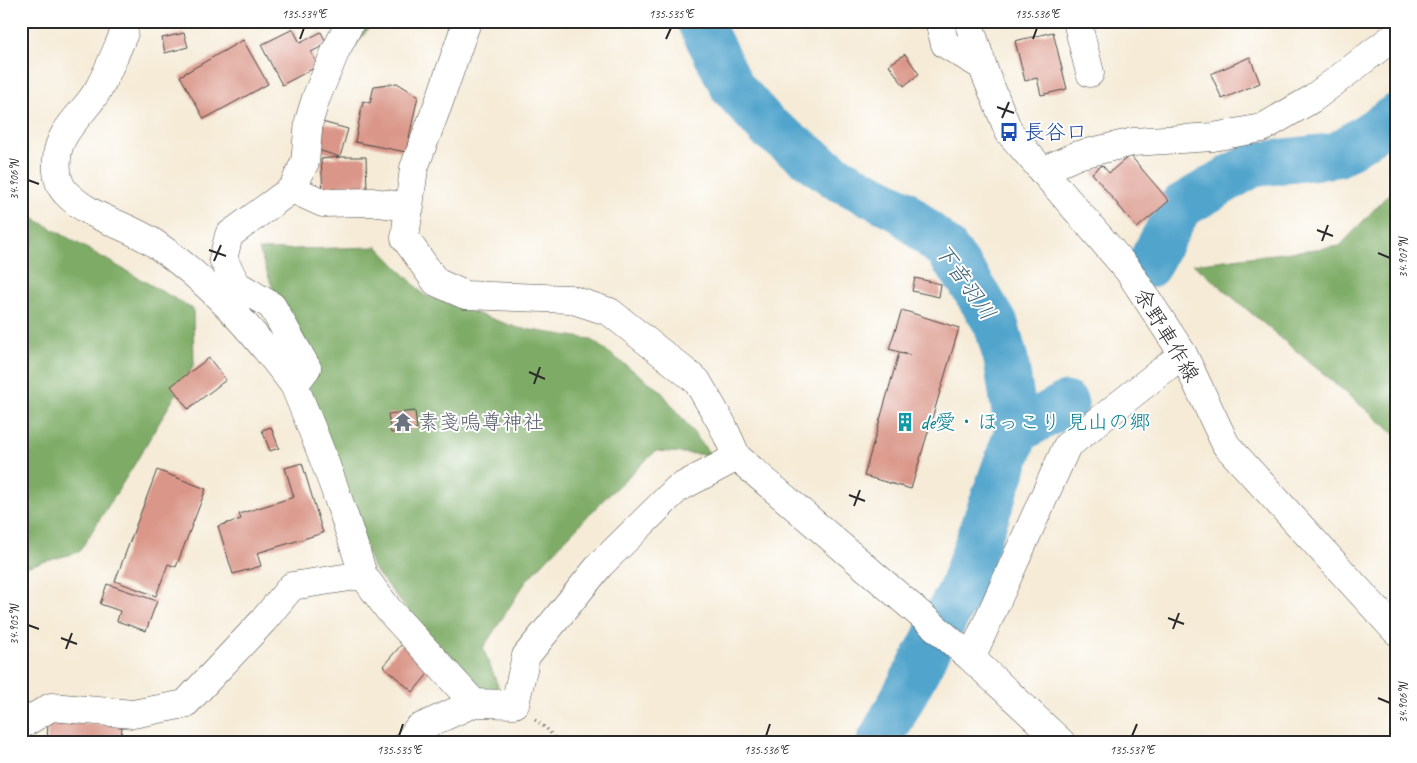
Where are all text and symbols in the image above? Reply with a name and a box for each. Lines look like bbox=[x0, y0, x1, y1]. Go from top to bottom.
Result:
text: 135.534°E bbox=[282, 6, 328, 22]
text: 135.535°E bbox=[649, 6, 695, 22]
text: 135.536°E bbox=[1015, 6, 1061, 22]
place label: 長谷口 bbox=[1024, 119, 1087, 145]
bus stop icon: 長谷口 bbox=[998, 121, 1020, 143]
text: 34.906°N bbox=[6, 158, 22, 200]
text: 34.907°N bbox=[1395, 236, 1411, 278]
water label: 下音羽川 bbox=[928, 238, 1002, 326]
street label: 余野車作線 bbox=[1129, 283, 1205, 387]
place label: 素戔嗚尊神社 bbox=[418, 409, 544, 435]
place label: de愛・ほっこり 見山の郷 bbox=[920, 409, 1150, 435]
temple icon: 素戔嗚尊神社 bbox=[392, 411, 414, 433]
building icon: de愛・ほっこり 見山の郷 bbox=[894, 411, 916, 433]
text: 34.905°N bbox=[6, 603, 22, 645]
text: 34.906°N bbox=[1395, 681, 1411, 723]
text: 135.535°E bbox=[377, 742, 423, 758]
text: 135.536°E bbox=[744, 742, 790, 758]
text: 135.537°E bbox=[1110, 742, 1156, 758]

